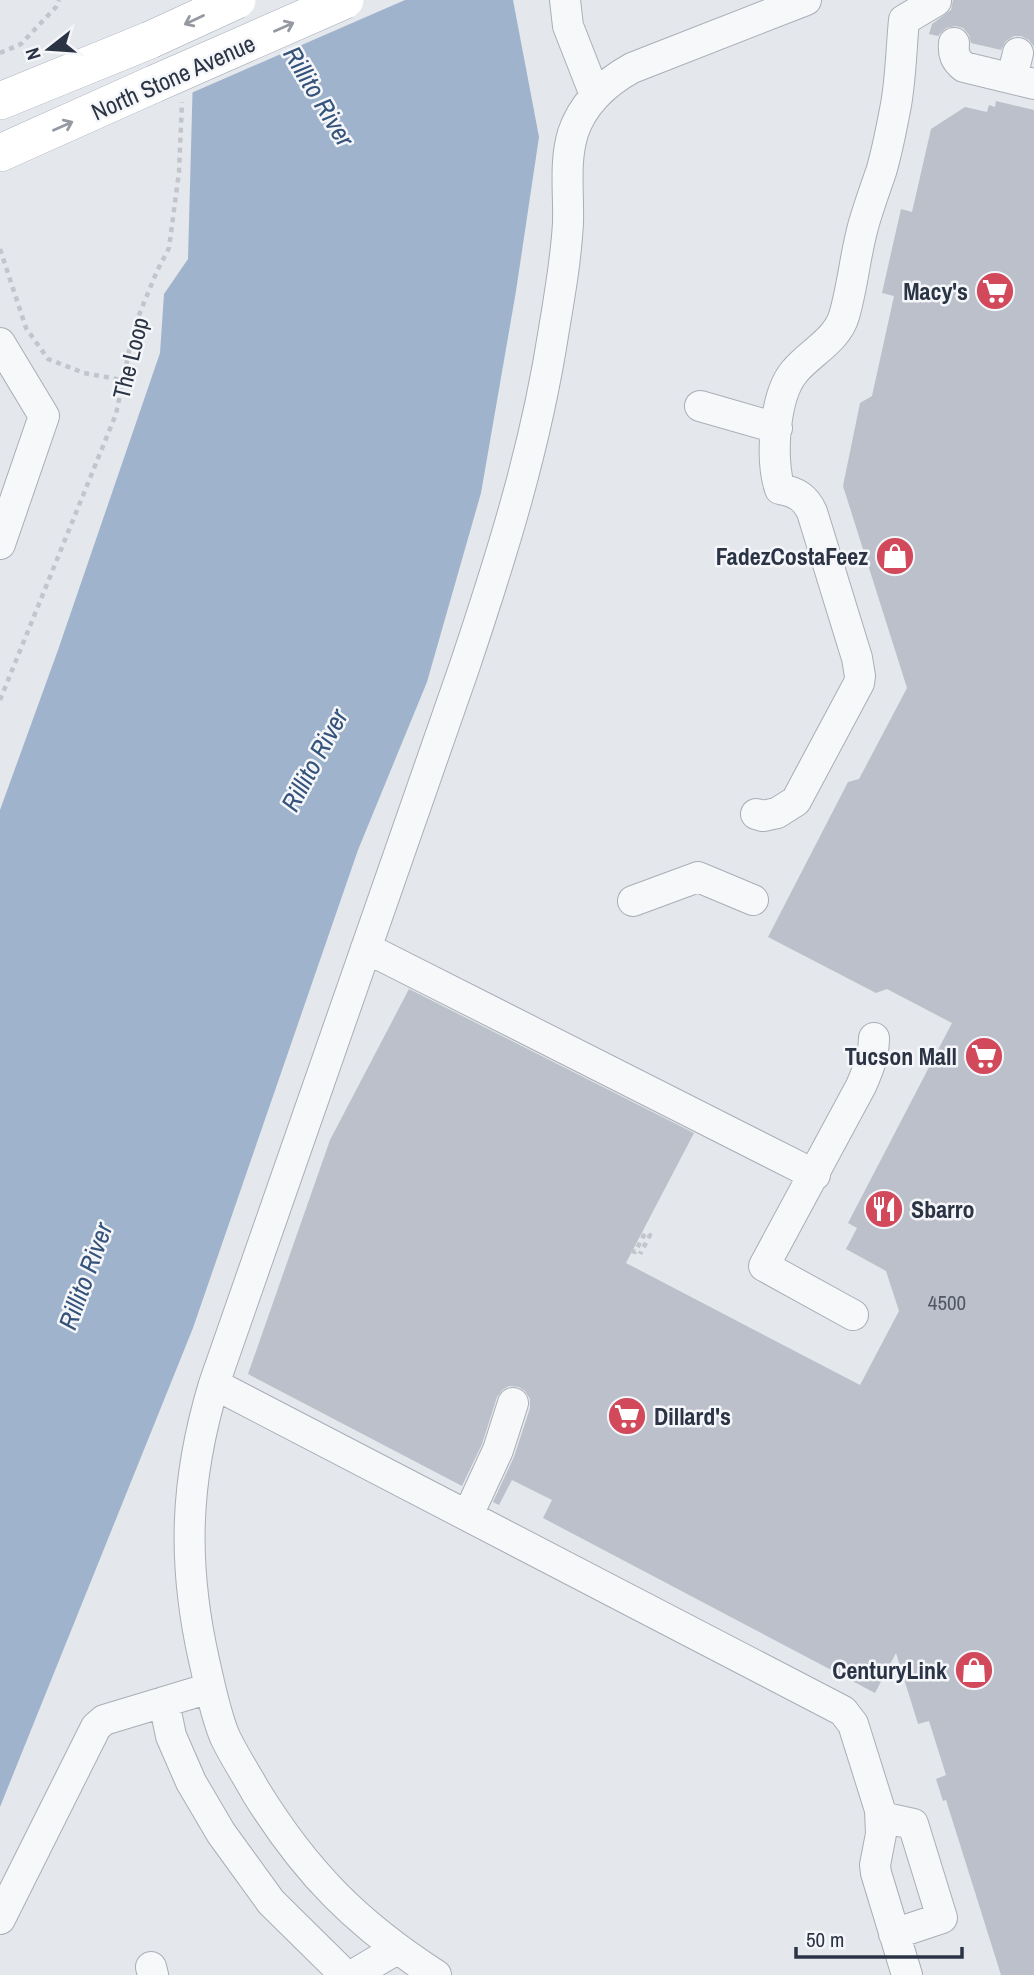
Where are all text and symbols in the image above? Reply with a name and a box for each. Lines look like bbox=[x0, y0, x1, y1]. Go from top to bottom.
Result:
north arrow bbox=[14, 14, 84, 84]
one-way arrow bbox=[184, 14, 205, 27]
one-way arrow bbox=[273, 20, 294, 33]
street label: North Stone Avenue bbox=[86, 27, 260, 127]
water label: Rillito River bbox=[275, 39, 363, 154]
text: N bbox=[19, 45, 47, 63]
one-way arrow bbox=[52, 119, 73, 132]
supermarket icon: Macy's bbox=[974, 270, 1016, 312]
place label: Macy's bbox=[903, 275, 968, 307]
street label: The Loop bbox=[104, 314, 156, 402]
shop icon: FadezCostaFeez bbox=[874, 535, 916, 577]
place label: FadezCostaFeez bbox=[716, 540, 868, 572]
water label: Rillito River bbox=[272, 702, 356, 817]
supermarket icon: Tucson Mall bbox=[963, 1035, 1005, 1077]
place label: Tucson Mall bbox=[845, 1040, 957, 1072]
restaurant icon: Sbarro bbox=[863, 1188, 905, 1230]
place label: Sbarro bbox=[911, 1193, 974, 1225]
water label: Rillito River bbox=[50, 1217, 121, 1334]
house number: 4500 bbox=[928, 1288, 966, 1317]
supermarket icon: Dillard's bbox=[606, 1395, 648, 1437]
place label: Dillard's bbox=[654, 1400, 731, 1432]
shop icon: CenturyLink bbox=[953, 1649, 995, 1691]
place label: CenturyLink bbox=[832, 1654, 947, 1686]
scale bar bbox=[796, 1916, 962, 1960]
text: 50 m bbox=[806, 1925, 844, 1954]

